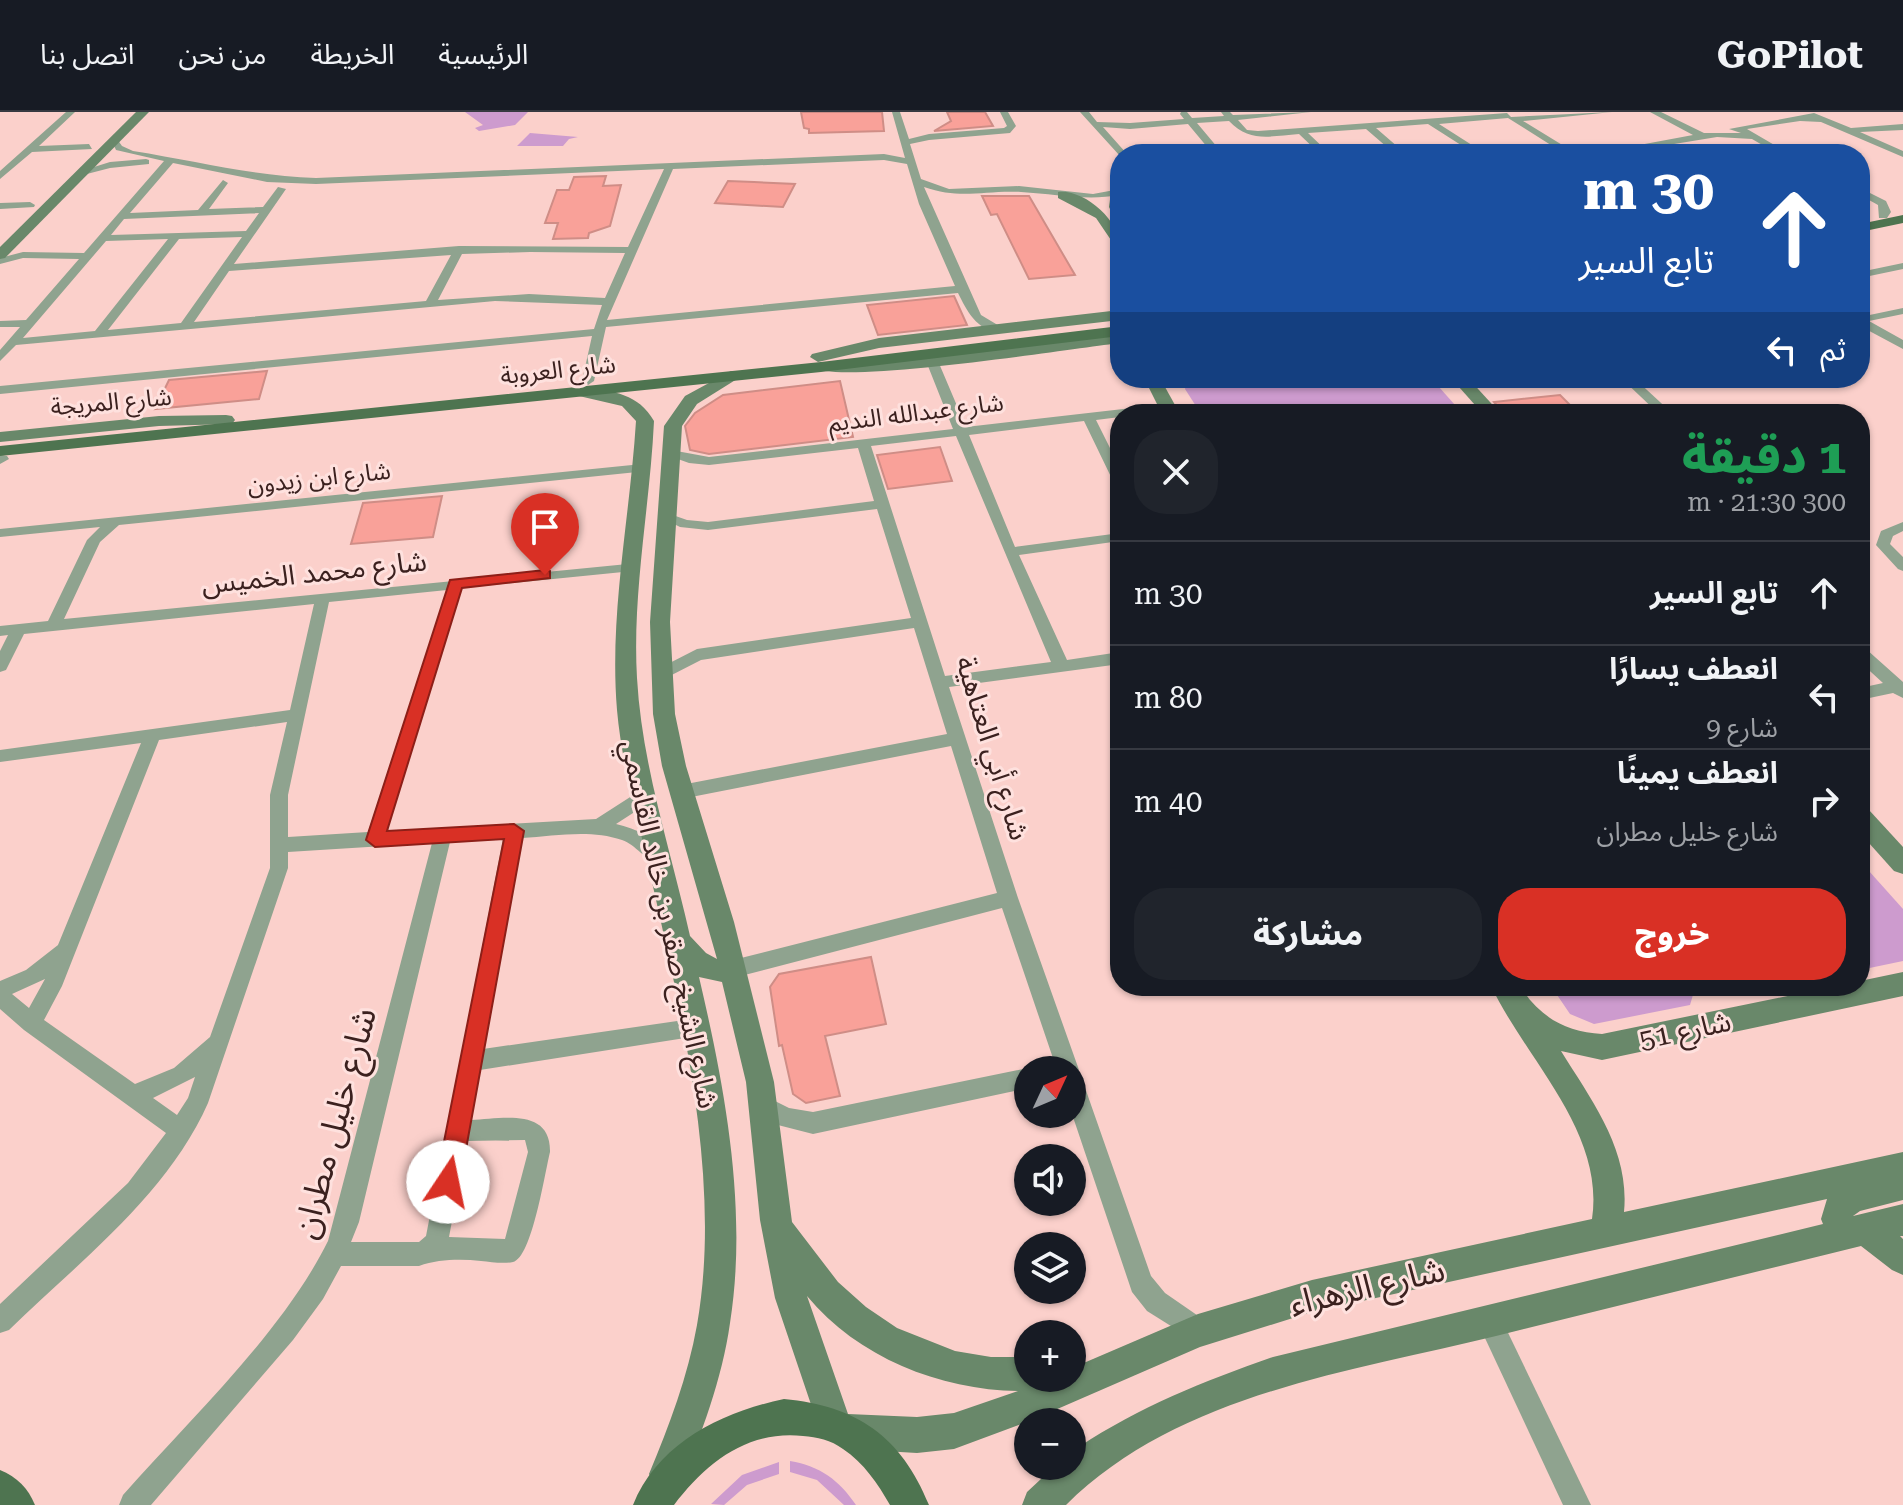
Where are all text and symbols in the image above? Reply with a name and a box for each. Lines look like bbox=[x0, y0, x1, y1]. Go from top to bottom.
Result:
text: GoPilot bbox=[1717, 33, 1863, 77]
text: اتصل بنا bbox=[40, 38, 134, 71]
text: من نحن bbox=[178, 38, 266, 71]
text: الخريطة bbox=[310, 38, 394, 71]
text: الرئيسية bbox=[438, 38, 528, 71]
text: 30 m bbox=[1583, 157, 1714, 223]
icon: ahead bbox=[1742, 176, 1846, 280]
text: تابع السير bbox=[1579, 240, 1714, 282]
icon: left bbox=[1760, 328, 1804, 372]
text: ثم bbox=[1820, 332, 1846, 367]
street label: شارع العروبة bbox=[499, 350, 617, 393]
street label: شارع المريجة bbox=[49, 383, 173, 424]
street label: شارع عبدالله النديم bbox=[827, 388, 1006, 441]
text: 1 دقيقة bbox=[1682, 429, 1846, 485]
button: close bbox=[1134, 430, 1218, 514]
street label: شارع ابن زيدون bbox=[246, 457, 392, 502]
text: 300 m · 21:30 bbox=[1687, 487, 1846, 517]
pin bbox=[511, 493, 579, 575]
icon: arrive bbox=[523, 505, 567, 549]
street label: شارع محمد الخميس bbox=[200, 544, 429, 605]
icon: ahead bbox=[1802, 571, 1846, 615]
text: تابع السير bbox=[1650, 575, 1778, 610]
text: 30 m bbox=[1134, 576, 1203, 611]
text: انعطف يسارًا bbox=[1609, 651, 1778, 686]
street label: شارع أبي العتاهية bbox=[945, 652, 1038, 845]
icon: left bbox=[1802, 675, 1846, 719]
text: 80 m bbox=[1134, 680, 1203, 715]
text: شارع 9 bbox=[1706, 713, 1778, 743]
street label: شارع الشيخ صقر بن خالد القاسمي bbox=[610, 737, 725, 1112]
text: انعطف يمينًا bbox=[1617, 755, 1778, 790]
icon: right bbox=[1802, 779, 1846, 823]
text: 40 m bbox=[1134, 784, 1203, 819]
text: شارع خليل مطران bbox=[1597, 817, 1778, 847]
button: مشاركة bbox=[1134, 888, 1482, 980]
button: خروج bbox=[1498, 888, 1846, 980]
street label: شارع خليل مطران bbox=[284, 1003, 389, 1244]
street label: شارع 51 bbox=[1636, 1005, 1735, 1060]
north arrow bbox=[1014, 1056, 1086, 1128]
map controls bbox=[1014, 1056, 1086, 1480]
position arrow bbox=[406, 1140, 490, 1224]
button: sound bbox=[1014, 1144, 1086, 1216]
button: layers bbox=[1014, 1232, 1086, 1304]
street label: شارع الزهراء bbox=[1285, 1249, 1450, 1328]
button: + bbox=[1014, 1320, 1086, 1392]
button: − bbox=[1014, 1408, 1086, 1480]

